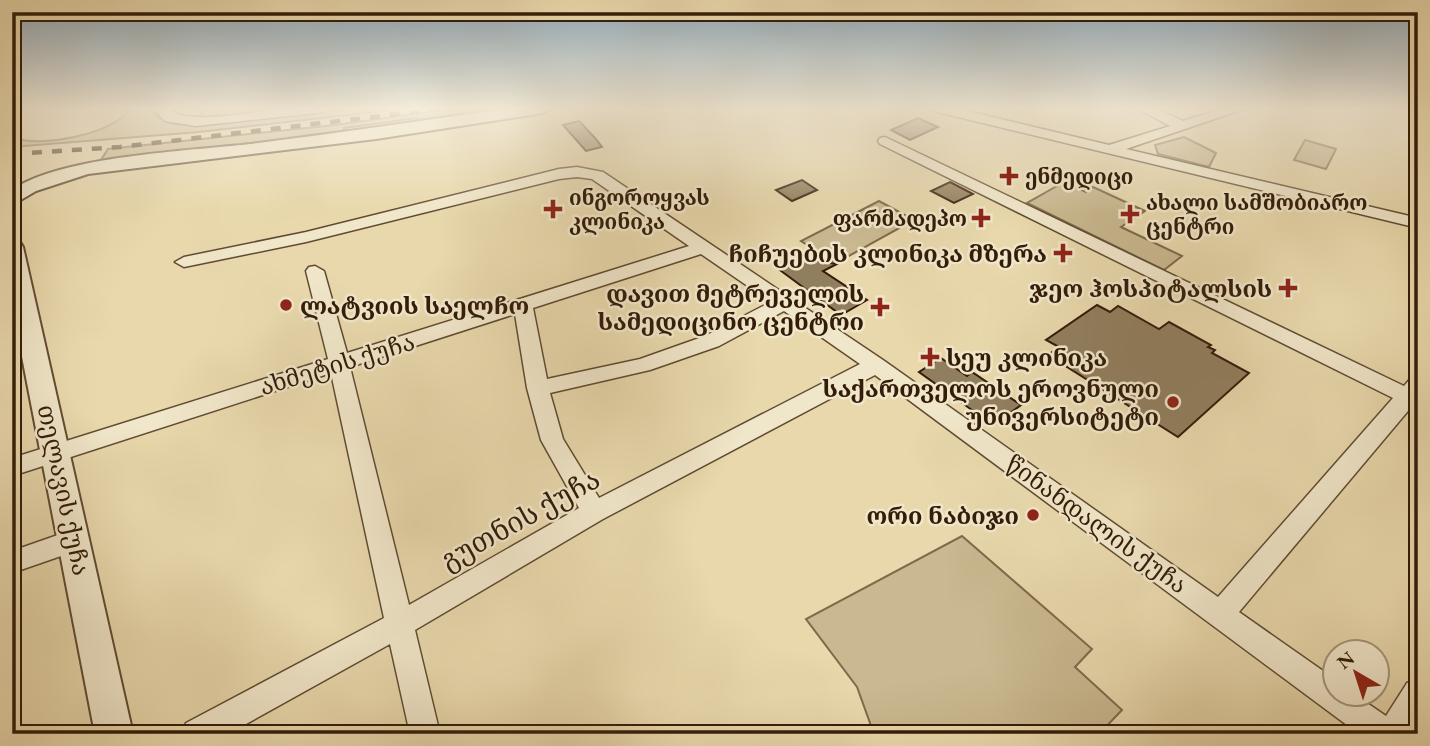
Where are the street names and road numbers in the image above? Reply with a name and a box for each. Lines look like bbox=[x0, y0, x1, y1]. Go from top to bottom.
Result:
street label: ახმეტის ქუჩა bbox=[256, 326, 418, 402]
street label: თელავის ქუჩა bbox=[31, 402, 97, 578]
street label: წინანდალის ქუჩა bbox=[1000, 448, 1194, 600]
street label: გუთნის ქუჩა bbox=[434, 460, 606, 578]

